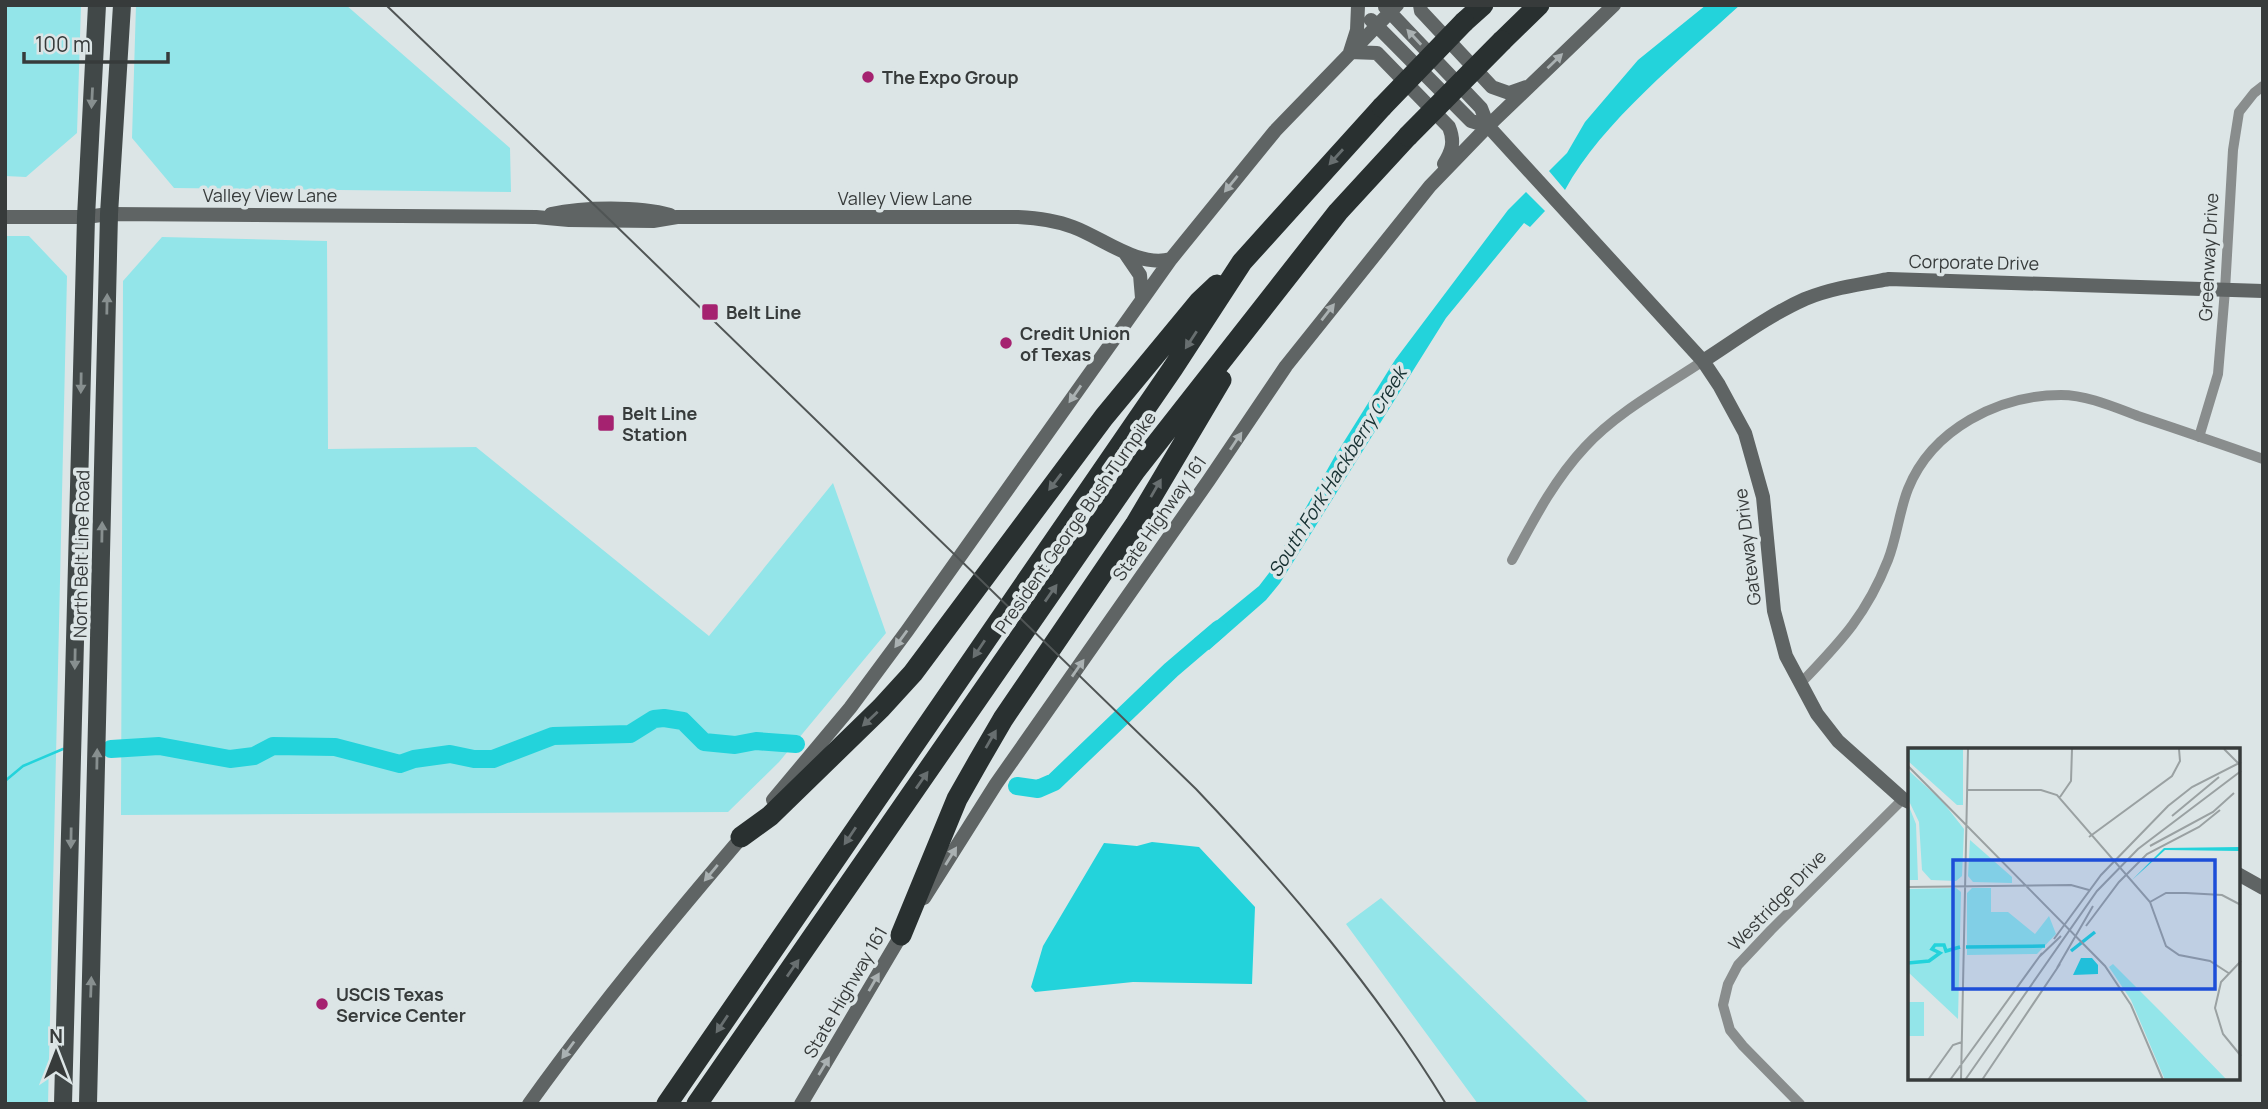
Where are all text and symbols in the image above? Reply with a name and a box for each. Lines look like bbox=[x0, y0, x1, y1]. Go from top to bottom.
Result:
scale bar bbox=[24, 21, 168, 65]
one-way arrow bbox=[1405, 28, 1422, 45]
text: 100 m bbox=[35, 30, 91, 58]
one-way arrow bbox=[1546, 53, 1563, 70]
place label: The Expo Group bbox=[882, 65, 1019, 89]
marker: The Expo Group bbox=[860, 69, 876, 85]
one-way arrow bbox=[86, 87, 97, 109]
one-way arrow bbox=[1329, 148, 1345, 165]
one-way arrow bbox=[1224, 175, 1239, 192]
street label: Valley View Lane bbox=[203, 183, 337, 207]
street label: Valley View Lane bbox=[838, 186, 972, 210]
street label: Greenway Drive bbox=[2193, 192, 2223, 322]
street label: Corporate Drive bbox=[1909, 249, 2039, 275]
one-way arrow bbox=[102, 293, 113, 315]
place label: Belt Line bbox=[726, 300, 801, 324]
marker: Belt Line bbox=[700, 302, 720, 322]
one-way arrow bbox=[1321, 303, 1335, 321]
place label: Credit Union of Texas bbox=[1020, 321, 1130, 366]
one-way arrow bbox=[1184, 331, 1198, 349]
marker: Credit Union of Texas bbox=[998, 335, 1014, 351]
water label: South Fork Hackberry Creek bbox=[1262, 360, 1414, 582]
one-way arrow bbox=[76, 372, 87, 394]
one-way arrow bbox=[1068, 385, 1082, 403]
place label: Belt Line Station bbox=[622, 401, 697, 446]
street label: President George Bush Turnpike bbox=[989, 406, 1161, 638]
marker: Belt Line Station bbox=[596, 413, 616, 433]
one-way arrow bbox=[1229, 431, 1242, 450]
street label: State Highway 161 bbox=[1107, 451, 1211, 585]
street label: North Belt Line Road bbox=[68, 470, 94, 638]
one-way arrow bbox=[1049, 473, 1063, 491]
one-way arrow bbox=[1150, 478, 1162, 498]
street label: Gateway Drive bbox=[1728, 487, 1766, 607]
one-way arrow bbox=[96, 520, 108, 542]
one-way arrow bbox=[1044, 584, 1058, 602]
one-way arrow bbox=[893, 630, 908, 648]
one-way arrow bbox=[973, 639, 986, 658]
one-way arrow bbox=[69, 649, 80, 671]
one-way arrow bbox=[1071, 659, 1085, 677]
one-way arrow bbox=[862, 710, 879, 726]
one-way arrow bbox=[985, 730, 997, 749]
one-way arrow bbox=[91, 748, 102, 770]
inset map bbox=[1908, 748, 2240, 1081]
one-way arrow bbox=[915, 771, 928, 790]
one-way arrow bbox=[65, 827, 76, 849]
one-way arrow bbox=[843, 827, 857, 845]
street label: Westridge Drive bbox=[1723, 844, 1831, 956]
one-way arrow bbox=[944, 846, 957, 866]
one-way arrow bbox=[704, 864, 719, 882]
street label: State Highway 161 bbox=[798, 922, 892, 1062]
one-way arrow bbox=[786, 959, 800, 977]
one-way arrow bbox=[867, 972, 880, 991]
one-way arrow bbox=[85, 975, 97, 997]
place label: USCIS Texas Service Center bbox=[336, 982, 466, 1027]
marker: USCIS Texas Service Center bbox=[314, 996, 330, 1012]
one-way arrow bbox=[715, 1015, 729, 1033]
north arrow bbox=[21, 1018, 91, 1088]
text: N bbox=[49, 1023, 63, 1049]
one-way arrow bbox=[561, 1041, 575, 1059]
one-way arrow bbox=[817, 1057, 830, 1076]

